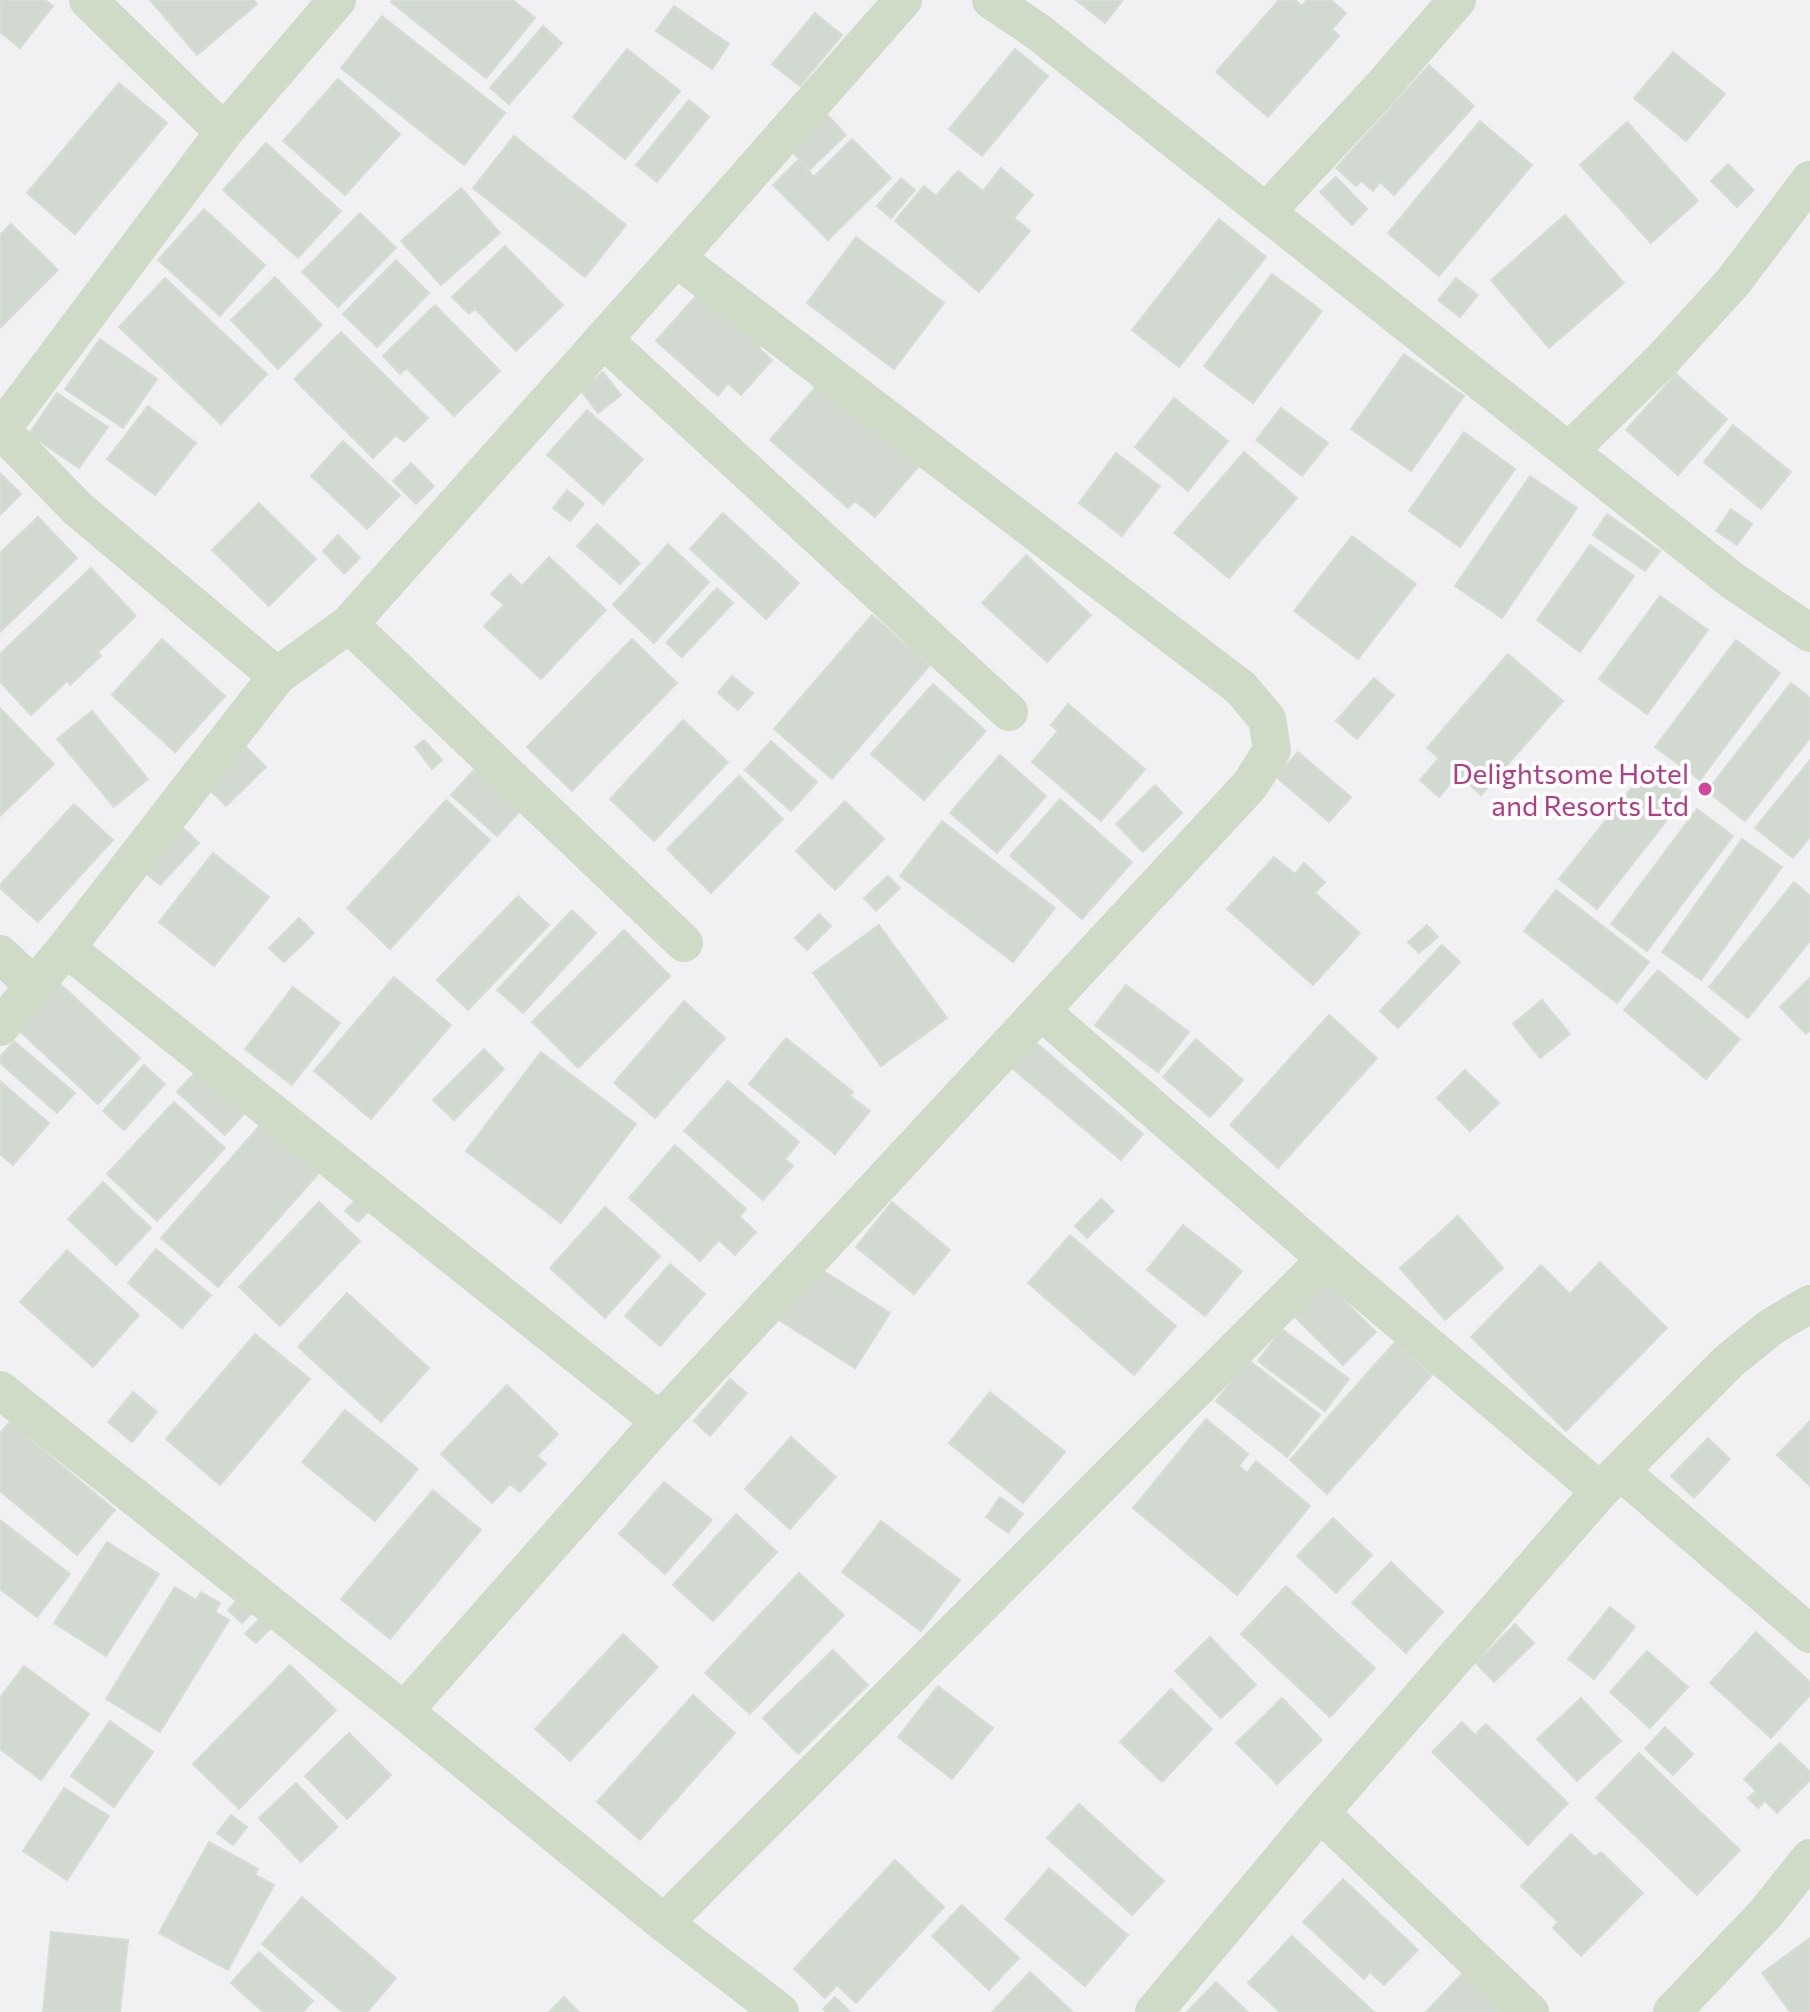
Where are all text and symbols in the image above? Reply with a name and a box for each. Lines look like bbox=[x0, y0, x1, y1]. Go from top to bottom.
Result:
place label: Delightsome Hotel and Resorts Ltd bbox=[1452, 756, 1689, 822]
marker: Delightsome Hotel and Resorts Ltd bbox=[1696, 780, 1714, 798]

